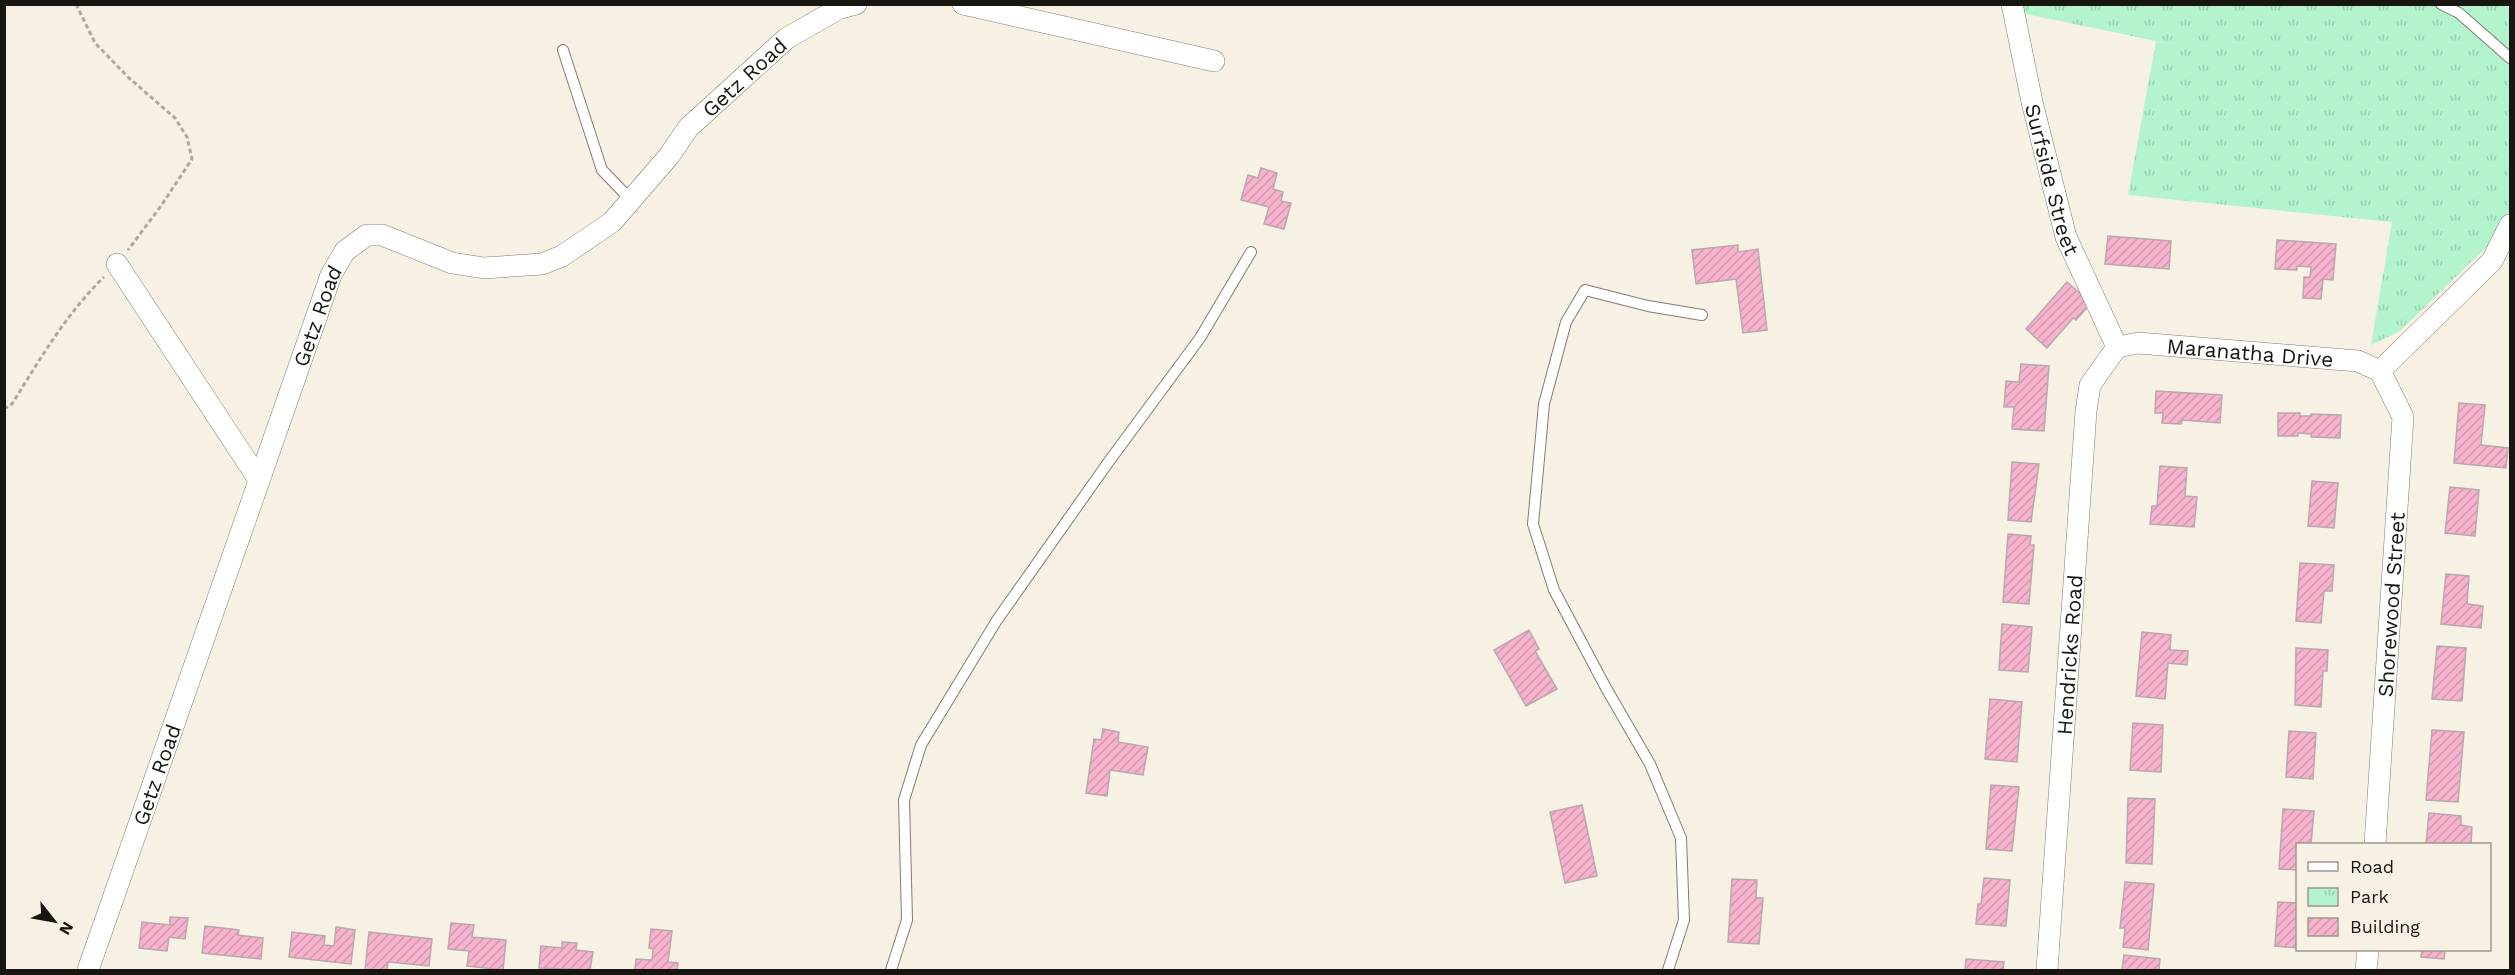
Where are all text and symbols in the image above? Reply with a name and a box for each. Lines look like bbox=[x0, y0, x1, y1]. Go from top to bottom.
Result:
street label: Getz Road bbox=[697, 32, 792, 122]
street label: Surfside Street bbox=[2020, 101, 2085, 259]
street label: Getz Road bbox=[288, 260, 347, 370]
street label: Maranatha Drive bbox=[2166, 333, 2334, 371]
street label: Shorewood Street bbox=[2372, 511, 2409, 698]
street label: Hendricks Road bbox=[2051, 574, 2087, 736]
street label: Getz Road bbox=[127, 721, 186, 829]
legend bbox=[2296, 843, 2491, 951]
text: Road bbox=[2350, 856, 2394, 877]
text: Park bbox=[2350, 886, 2389, 907]
north arrow bbox=[24, 891, 84, 951]
text: Building bbox=[2350, 916, 2420, 937]
text: N bbox=[55, 918, 78, 938]

